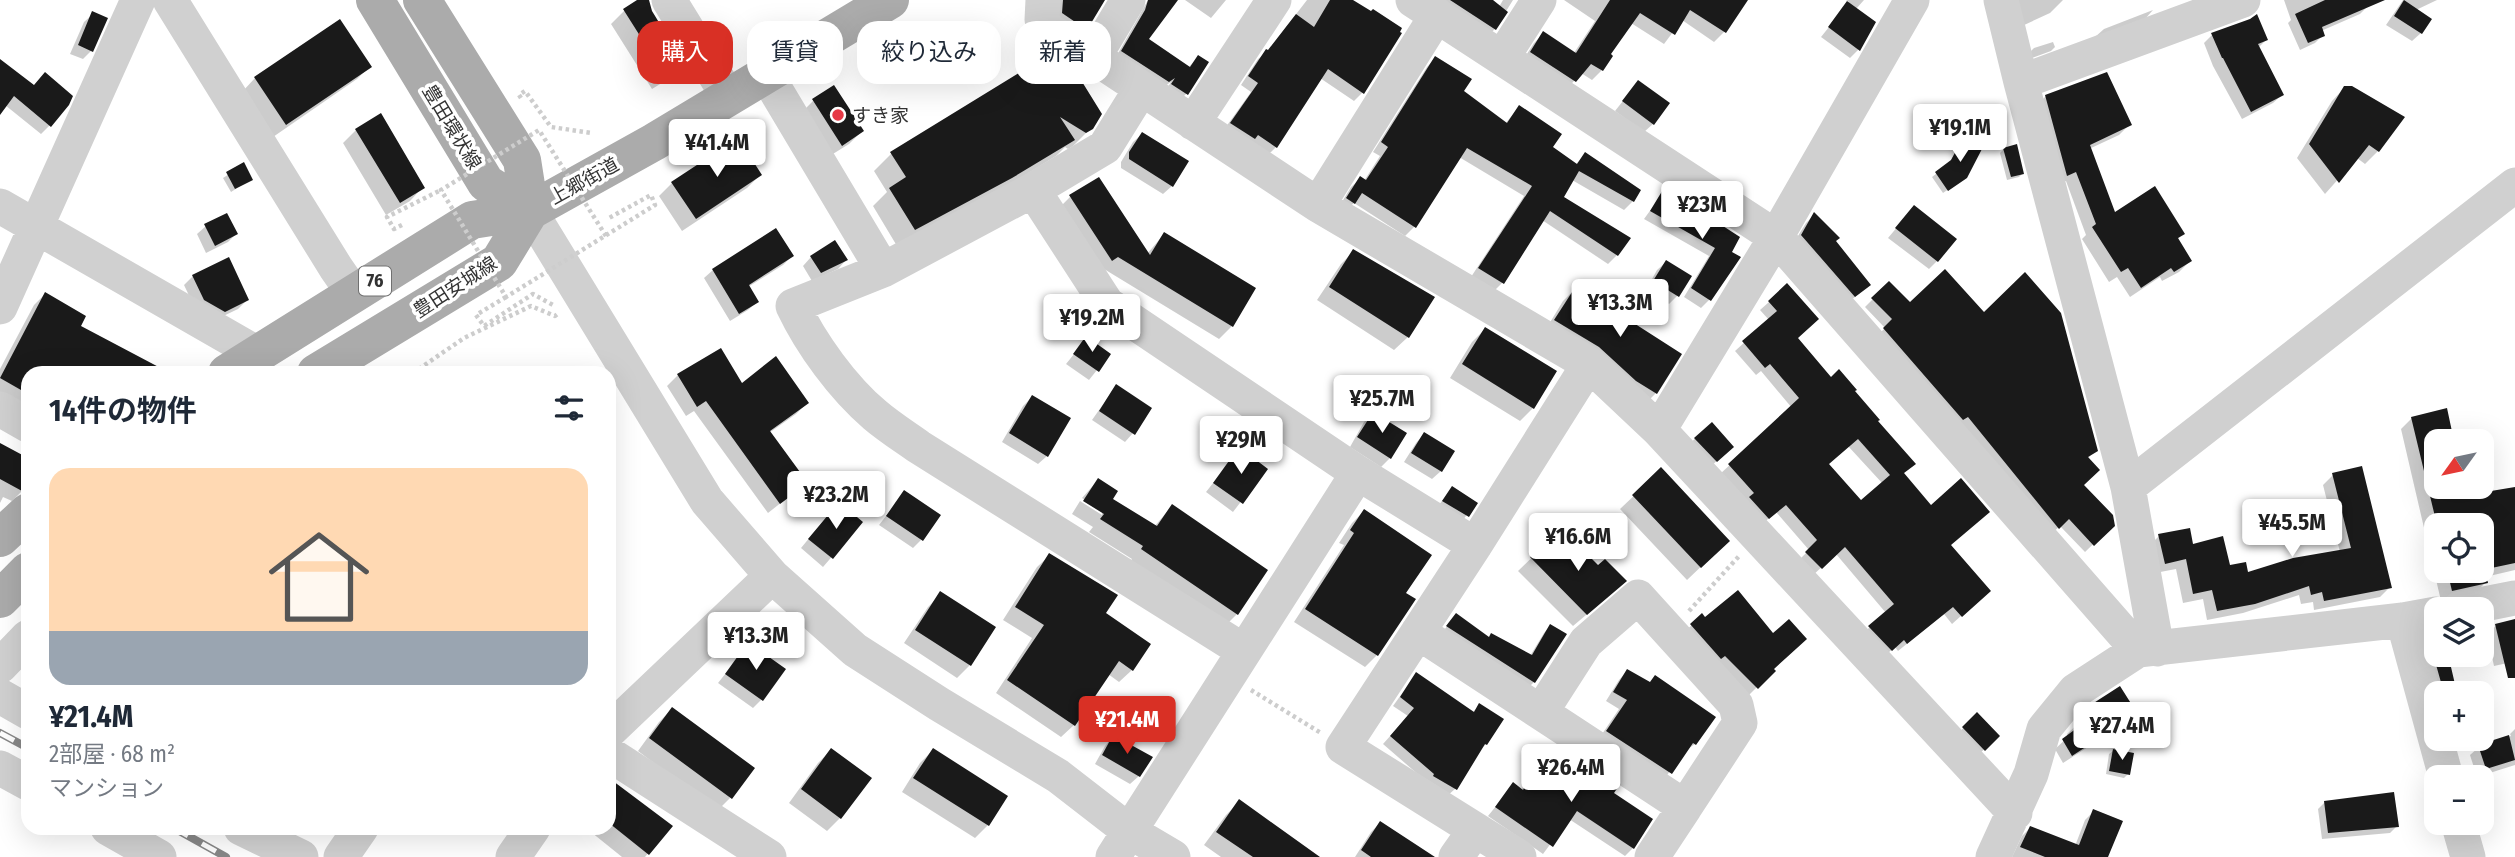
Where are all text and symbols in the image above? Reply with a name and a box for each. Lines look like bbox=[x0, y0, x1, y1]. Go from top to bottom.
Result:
chip: 購入 bbox=[637, 21, 733, 84]
chip: 賃貸 bbox=[747, 21, 843, 84]
chip: 絞り込み bbox=[857, 21, 1001, 84]
chip: 新着 bbox=[1015, 21, 1111, 84]
street label: 豊田環状線 bbox=[418, 80, 486, 174]
place label: すき家 bbox=[852, 104, 909, 127]
pin: ¥19.1M bbox=[1903, 104, 2017, 164]
marker: すき家 bbox=[830, 107, 846, 123]
text: ¥19.1M bbox=[1929, 113, 1991, 141]
pin: ¥41.4M bbox=[660, 120, 774, 179]
text: ¥41.4M bbox=[685, 128, 749, 156]
street label: 上郷街道 bbox=[545, 153, 623, 209]
pin: ¥23M bbox=[1661, 182, 1743, 241]
text: ¥23M bbox=[1677, 190, 1727, 218]
street label: 豊田安城線 bbox=[409, 251, 501, 323]
road number: 76 bbox=[359, 267, 391, 296]
pin: ¥13.3M bbox=[1563, 280, 1677, 339]
text: ¥13.3M bbox=[1588, 288, 1652, 316]
pin: ¥19.2M bbox=[1035, 294, 1149, 354]
text: ¥19.2M bbox=[1059, 303, 1125, 331]
pin: ¥25.7M bbox=[1325, 376, 1439, 435]
text: ¥25.7M bbox=[1349, 384, 1415, 412]
icon: filters bbox=[550, 389, 588, 427]
text: 14件の物件 bbox=[49, 393, 197, 429]
pin: ¥29M bbox=[1200, 416, 1282, 476]
text: ¥29M bbox=[1216, 425, 1266, 453]
north arrow bbox=[2424, 429, 2494, 499]
map controls bbox=[2424, 429, 2494, 835]
pin: ¥23.2M bbox=[779, 472, 893, 531]
text: ¥23.2M bbox=[803, 480, 869, 508]
pin: ¥45.5M bbox=[2235, 500, 2349, 559]
text: ¥45.5M bbox=[2258, 508, 2326, 536]
button: locate bbox=[2424, 513, 2494, 583]
icon: home bbox=[256, 514, 382, 640]
pin: ¥16.6M bbox=[1521, 514, 1635, 573]
text: ¥16.6M bbox=[1545, 522, 1611, 550]
button: layers bbox=[2424, 597, 2494, 667]
pin: ¥13.3M bbox=[699, 612, 813, 672]
text: ¥13.3M bbox=[724, 621, 788, 649]
button: + bbox=[2424, 681, 2494, 751]
pin: ¥21.4M bbox=[1070, 696, 1184, 756]
text: ¥21.4M bbox=[49, 699, 133, 735]
pin: ¥27.4M bbox=[2065, 702, 2179, 762]
text: ¥21.4M bbox=[1095, 705, 1159, 733]
text: ¥27.4M bbox=[2089, 711, 2155, 739]
text: 2部屋 · 68 m² bbox=[49, 740, 175, 768]
pin: ¥26.4M bbox=[1514, 744, 1628, 804]
text: ¥26.4M bbox=[1537, 753, 1605, 781]
button: − bbox=[2424, 765, 2494, 835]
text: マンション bbox=[49, 774, 164, 802]

